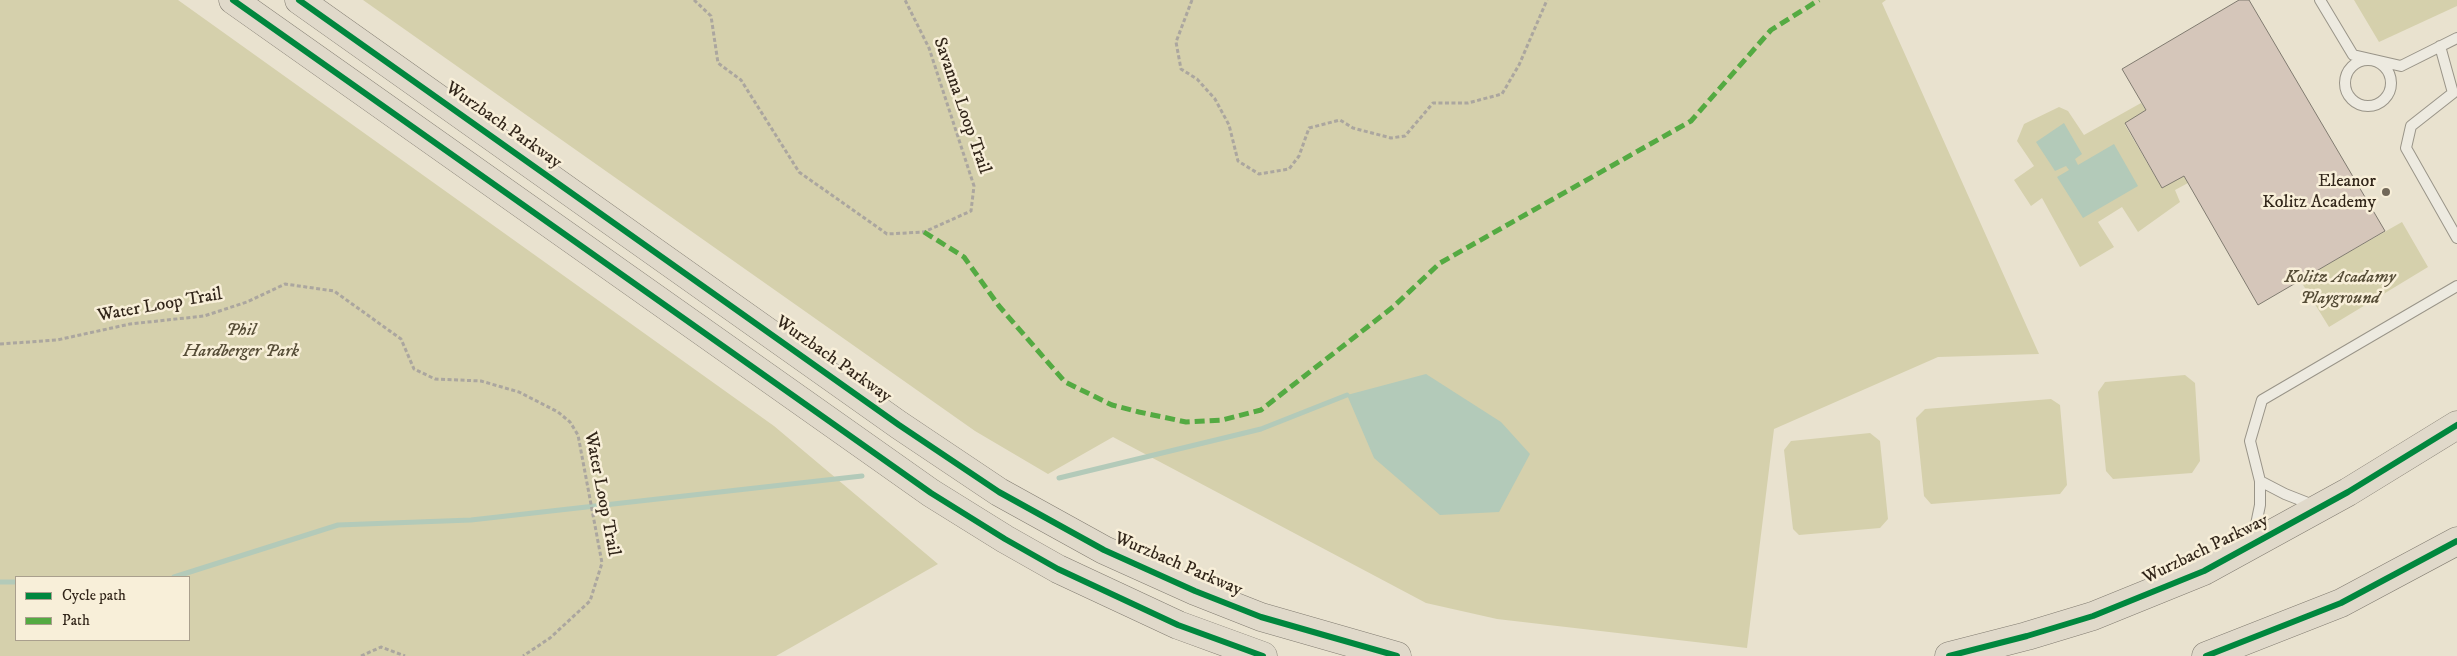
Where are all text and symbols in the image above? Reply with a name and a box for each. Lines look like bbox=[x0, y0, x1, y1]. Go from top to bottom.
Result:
street label: Savanna Loop Trail bbox=[928, 35, 994, 177]
street label: Wurzbach Parkway bbox=[441, 78, 565, 174]
place label: Eleanor Kolitz Academy bbox=[2262, 171, 2376, 213]
marker: Eleanor Kolitz Academy bbox=[2380, 186, 2392, 198]
park label: Kolitz Acadamy Playground bbox=[2285, 267, 2395, 310]
street label: Water Loop Trail bbox=[96, 284, 224, 328]
street label: Wurzbach Parkway bbox=[771, 312, 895, 408]
park label: Phil Hardberger Park bbox=[183, 320, 299, 362]
street label: Water Loop Trail bbox=[578, 430, 624, 558]
street label: Wurzbach Parkway bbox=[2140, 510, 2272, 590]
street label: Wurzbach Parkway bbox=[1111, 528, 1245, 602]
legend bbox=[15, 576, 190, 641]
text: Cycle path bbox=[62, 586, 126, 605]
text: Path bbox=[62, 611, 90, 630]

